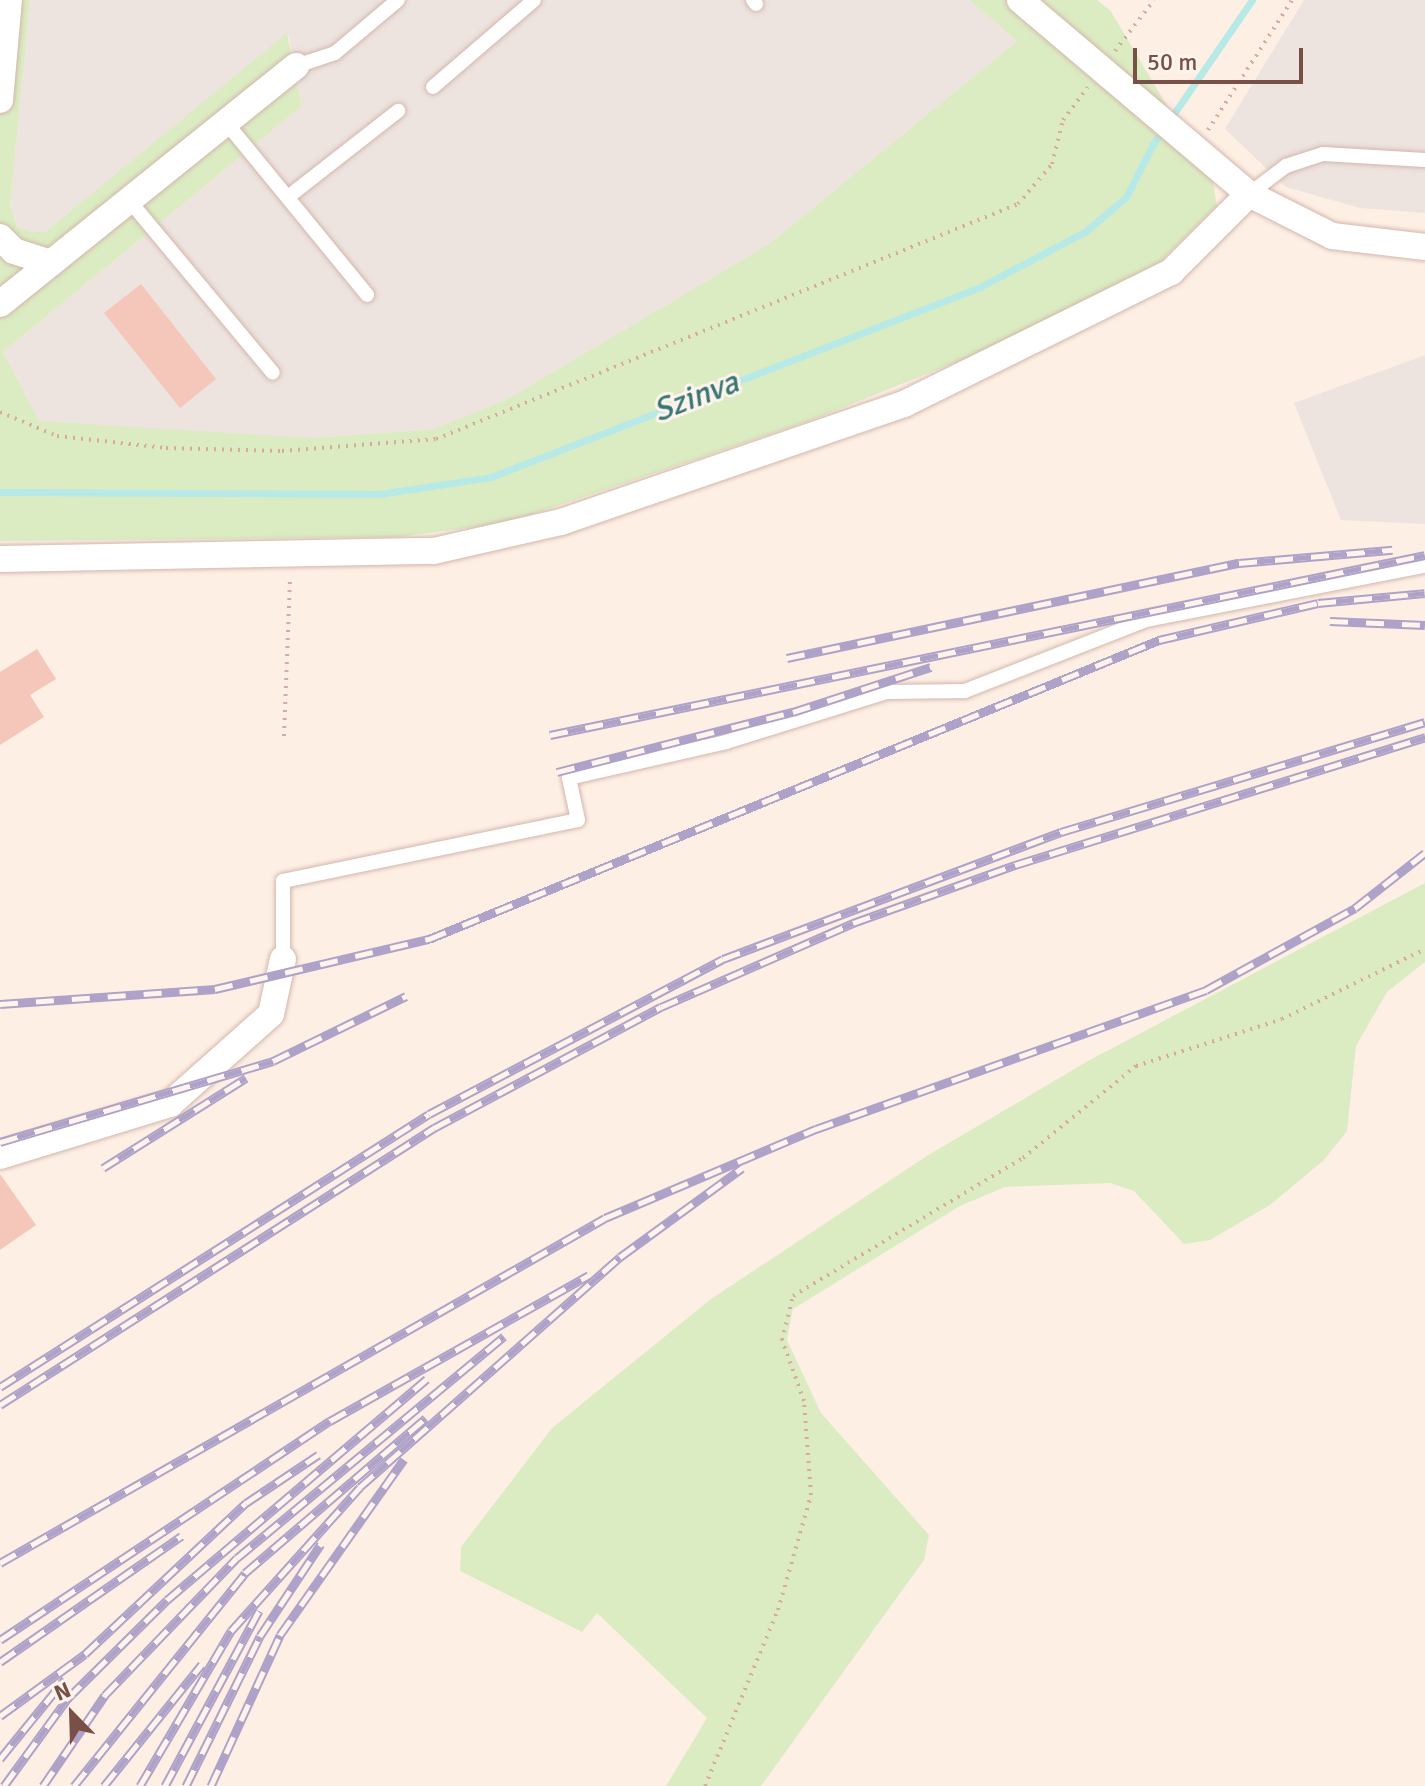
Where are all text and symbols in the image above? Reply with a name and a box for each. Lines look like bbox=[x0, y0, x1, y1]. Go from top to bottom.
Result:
scale bar bbox=[1137, 32, 1307, 82]
text: 50 m bbox=[1147, 47, 1197, 77]
water label: Szinva bbox=[648, 363, 744, 431]
north arrow bbox=[32, 1674, 112, 1754]
text: N bbox=[50, 1676, 75, 1707]

